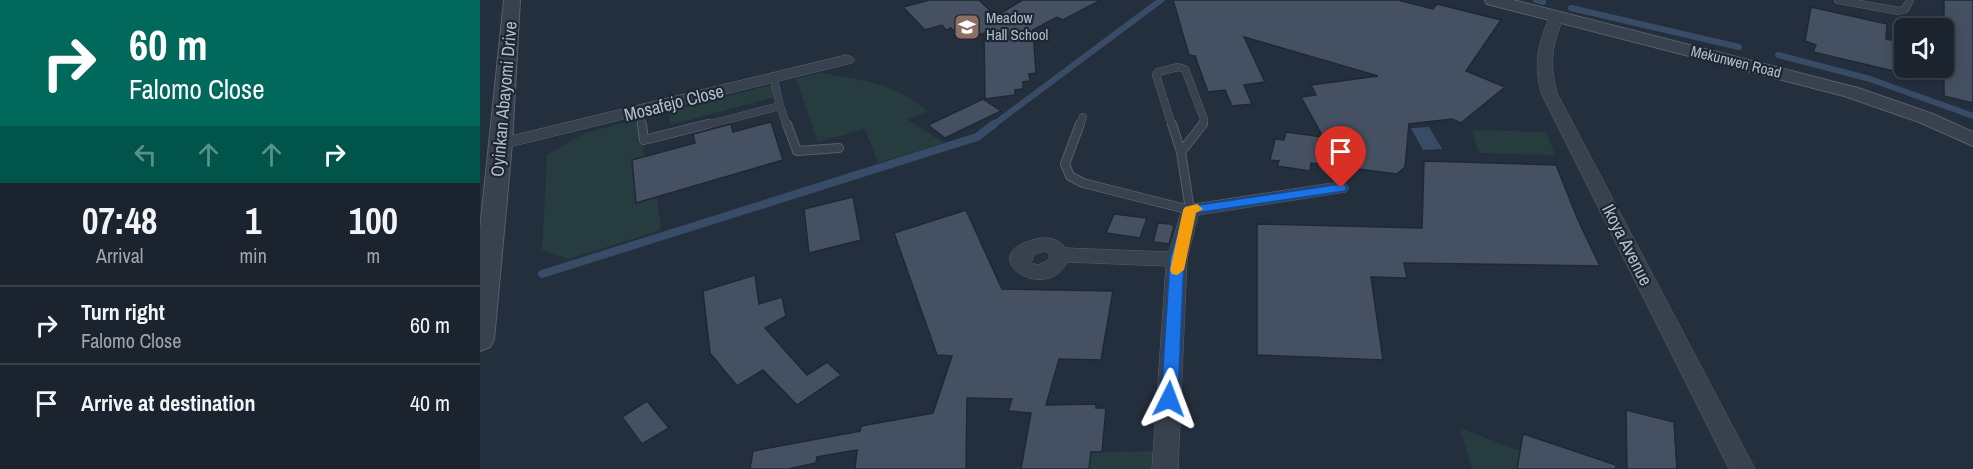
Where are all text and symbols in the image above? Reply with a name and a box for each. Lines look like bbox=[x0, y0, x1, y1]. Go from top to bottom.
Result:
place label: Meadow Hall School bbox=[986, 7, 1048, 45]
school or university icon: Meadow Hall School bbox=[952, 12, 982, 42]
text: 60 m bbox=[129, 17, 208, 73]
map controls bbox=[1894, 18, 1954, 78]
button: sound bbox=[1894, 18, 1954, 78]
street label: Oyinkan Abayomi Drive bbox=[484, 20, 523, 178]
icon: right bbox=[30, 24, 108, 102]
street label: Mekunwen Road bbox=[1689, 40, 1783, 83]
text: Falomo Close bbox=[129, 71, 265, 107]
street label: Mosafejo Close bbox=[622, 78, 726, 127]
pin bbox=[1315, 126, 1366, 188]
icon: arrive bbox=[1324, 135, 1357, 168]
icon: left bbox=[129, 138, 162, 171]
icon: ahead bbox=[192, 138, 225, 171]
icon: ahead bbox=[255, 138, 288, 171]
icon: right bbox=[318, 138, 351, 171]
text: 07:48 bbox=[82, 197, 157, 245]
text: 1 bbox=[245, 197, 261, 245]
text: 100 bbox=[349, 197, 398, 245]
street label: Ikoya Avenue bbox=[1596, 200, 1659, 290]
text: Arrival bbox=[96, 242, 143, 269]
text: min bbox=[239, 242, 267, 269]
text: m bbox=[367, 242, 380, 269]
text: Turn right bbox=[81, 297, 165, 327]
icon: right bbox=[30, 309, 63, 342]
text: 60 m bbox=[410, 310, 450, 340]
text: Falomo Close bbox=[81, 327, 181, 354]
position arrow bbox=[1137, 367, 1201, 431]
icon: arrive bbox=[30, 387, 63, 420]
text: Arrive at destination bbox=[81, 388, 255, 418]
text: 40 m bbox=[410, 388, 450, 418]

